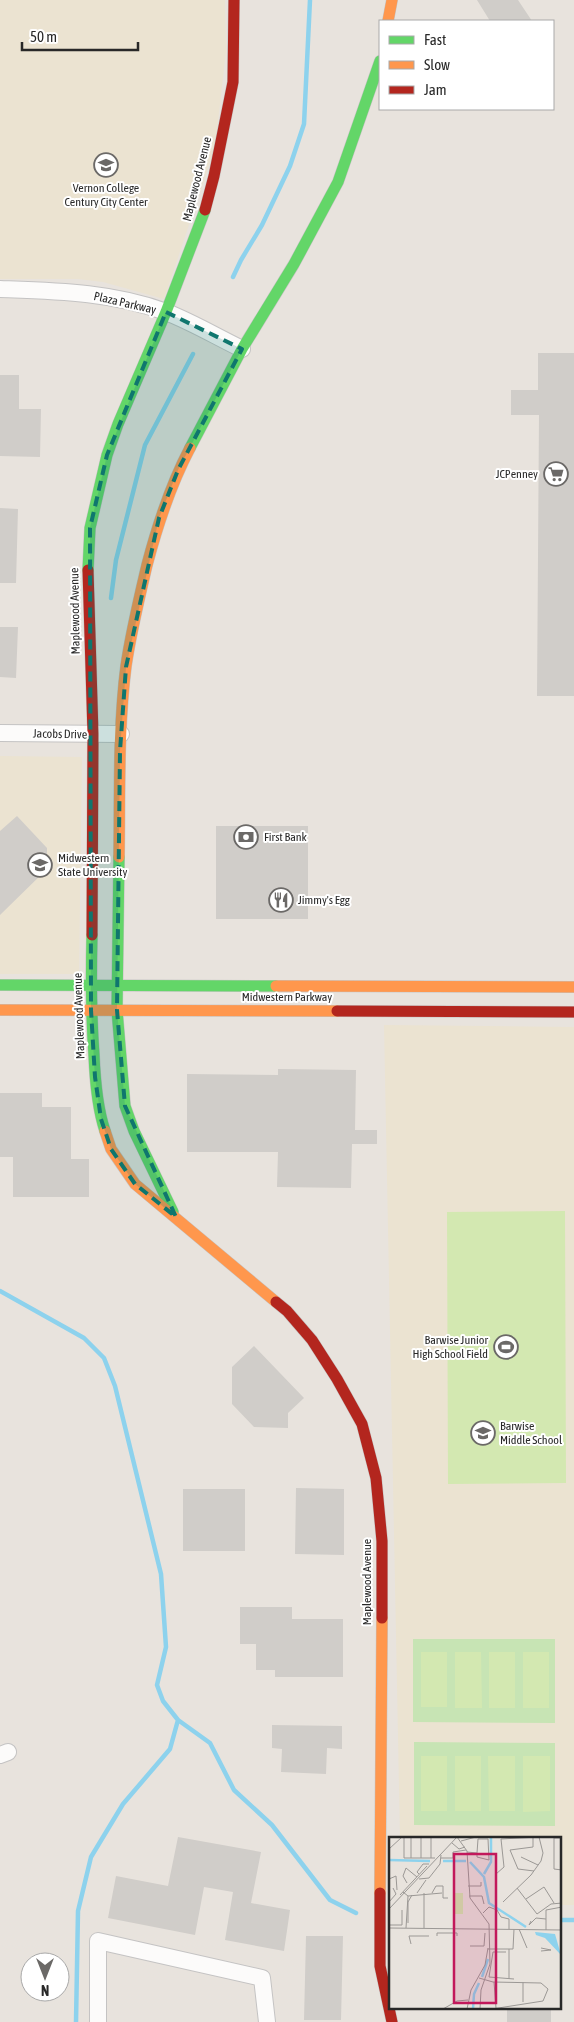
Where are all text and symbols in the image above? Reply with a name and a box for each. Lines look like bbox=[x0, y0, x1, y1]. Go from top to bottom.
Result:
scale bar bbox=[22, 20, 139, 52]
legend bbox=[379, 20, 554, 110]
text: 50 m bbox=[30, 28, 57, 45]
text: Fast bbox=[424, 31, 446, 48]
text: Slow bbox=[424, 56, 450, 73]
text: Jam bbox=[424, 81, 447, 98]
street label: Maplewood Avenue bbox=[180, 135, 214, 223]
school or university icon: Vernon College Century City Center bbox=[93, 152, 119, 178]
place label: Vernon College Century City Center bbox=[64, 181, 148, 209]
street label: Plaza Parkway bbox=[92, 289, 158, 317]
supermarket icon: JCPenney bbox=[543, 461, 569, 487]
place label: JCPenney bbox=[496, 467, 538, 481]
street label: Maplewood Avenue bbox=[67, 568, 83, 654]
street label: Jacobs Drive bbox=[33, 727, 87, 741]
bank icon: First Bank bbox=[233, 824, 259, 850]
place label: First Bank bbox=[264, 830, 308, 844]
place label: Midwestern State University bbox=[58, 851, 127, 879]
school or university icon: Midwestern State University bbox=[27, 852, 53, 878]
restaurant icon: Jimmy's Egg bbox=[268, 887, 294, 913]
place label: Jimmy's Egg bbox=[298, 893, 351, 907]
street label: Maplewood Avenue bbox=[70, 972, 88, 1060]
street label: Midwestern Parkway bbox=[242, 990, 332, 1004]
place label: Barwise Junior High School Field bbox=[412, 1333, 488, 1361]
sports icon: Barwise Junior High School Field bbox=[493, 1334, 519, 1360]
place label: Barwise Middle School bbox=[500, 1419, 563, 1447]
school or university icon: Barwise Middle School bbox=[470, 1420, 496, 1446]
street label: Maplewood Avenue bbox=[360, 1539, 374, 1625]
inset map bbox=[389, 1837, 562, 2010]
north arrow bbox=[20, 1952, 70, 2002]
text: N bbox=[41, 1982, 49, 1998]

